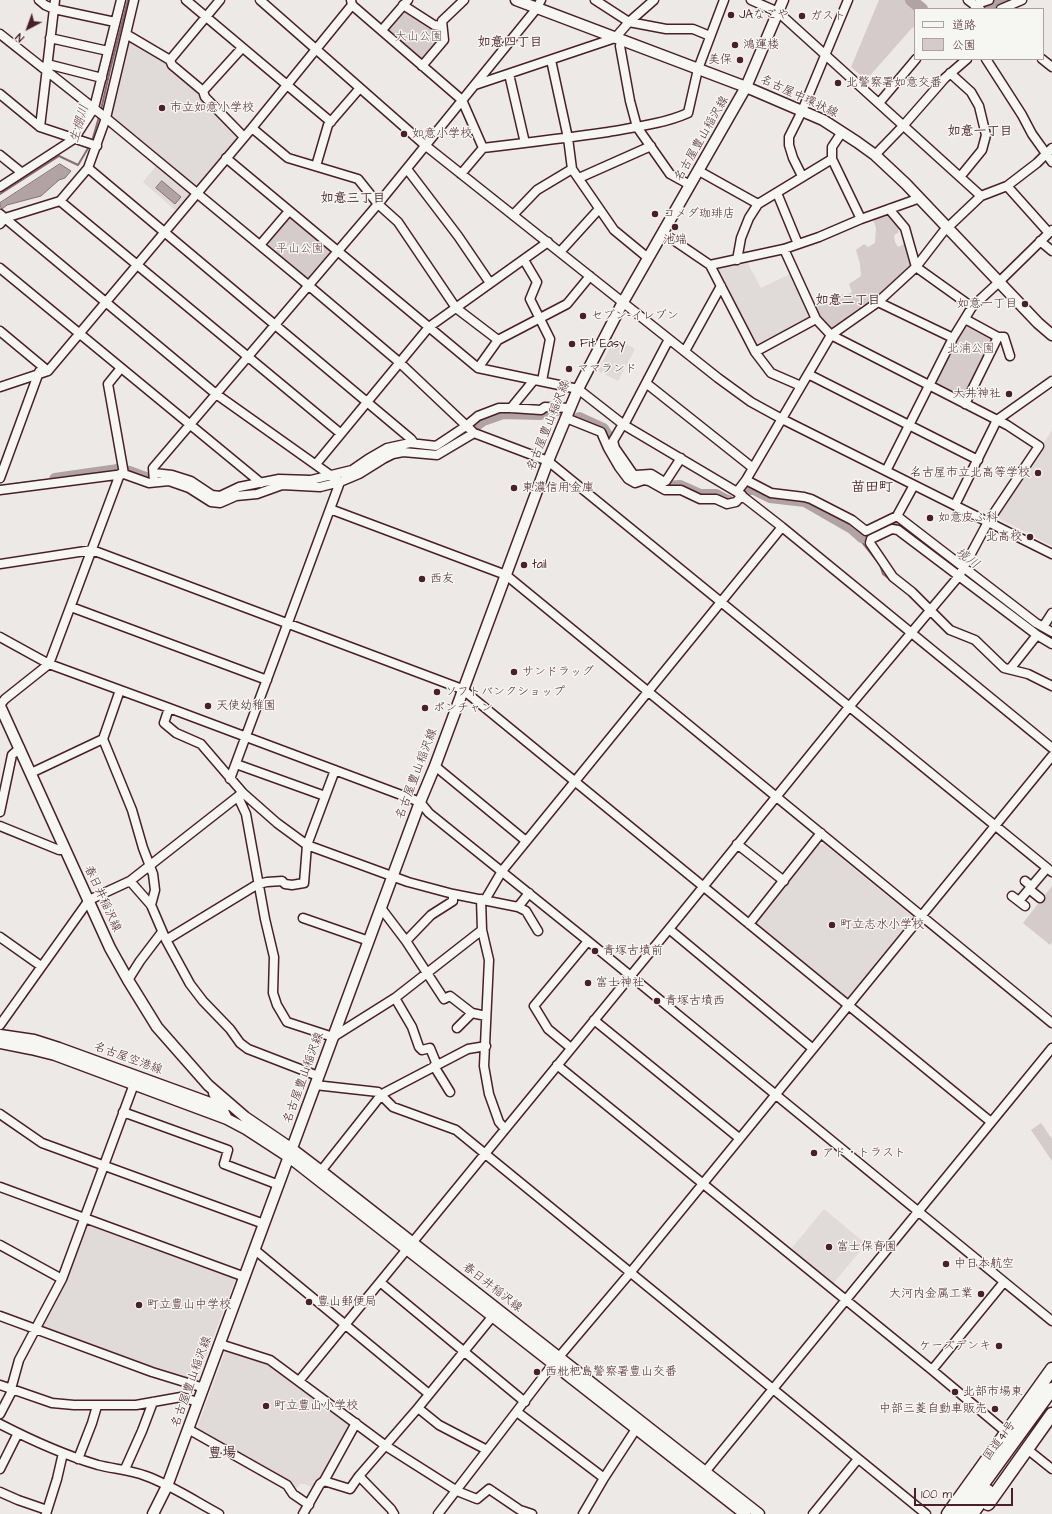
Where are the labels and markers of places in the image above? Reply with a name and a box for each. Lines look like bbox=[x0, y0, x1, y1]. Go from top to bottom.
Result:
place label: JAなごや bbox=[739, 8, 789, 22]
place label: ガスト bbox=[810, 9, 846, 23]
marker: JAなごや bbox=[726, 10, 736, 20]
marker: ガスト bbox=[797, 11, 807, 21]
place label: 鴻運楼 bbox=[743, 38, 779, 52]
marker: 鴻運楼 bbox=[730, 40, 740, 50]
place label: 美保 bbox=[708, 53, 732, 67]
marker: 美保 bbox=[735, 55, 745, 65]
place label: 北警察署如意交番 bbox=[846, 76, 942, 90]
marker: 北警察署如意交番 bbox=[833, 78, 843, 88]
place label: 市立如意小学校 bbox=[170, 101, 254, 115]
marker: 市立如意小学校 bbox=[157, 103, 167, 113]
place label: 如意小学校 bbox=[412, 127, 472, 141]
marker: 如意小学校 bbox=[399, 129, 409, 139]
place label: コメダ珈琲店 bbox=[663, 207, 735, 221]
marker: コメダ珈琲店 bbox=[650, 209, 660, 219]
marker: 池端 bbox=[670, 222, 680, 232]
place label: 池端 bbox=[663, 233, 687, 247]
place label: 如意一丁目 bbox=[957, 297, 1017, 311]
marker: 如意一丁目 bbox=[1020, 299, 1030, 309]
place label: セブン-イレブン bbox=[591, 309, 679, 323]
marker: セブン-イレブン bbox=[578, 311, 588, 321]
place label: Fit Easy bbox=[580, 337, 626, 351]
marker: Fit Easy bbox=[567, 339, 577, 349]
place label: ママランド bbox=[577, 362, 637, 376]
marker: ママランド bbox=[564, 364, 574, 374]
place label: 大井神社 bbox=[953, 387, 1001, 401]
marker: 大井神社 bbox=[1004, 389, 1014, 399]
place label: 名古屋市立北高等学校 bbox=[910, 466, 1030, 480]
marker: 名古屋市立北高等学校 bbox=[1033, 468, 1043, 478]
place label: 東濃信用金庫 bbox=[522, 481, 594, 495]
marker: 東濃信用金庫 bbox=[509, 483, 519, 493]
place label: 如意皮ふ科 bbox=[938, 511, 998, 525]
marker: 如意皮ふ科 bbox=[925, 513, 935, 523]
place label: 北高校 bbox=[986, 530, 1022, 544]
marker: 北高校 bbox=[1025, 532, 1035, 542]
place label: tail bbox=[532, 558, 547, 572]
marker: tail bbox=[519, 560, 529, 570]
place label: 西友 bbox=[430, 572, 454, 586]
marker: 西友 bbox=[417, 574, 427, 584]
place label: サンドラッグ bbox=[522, 665, 594, 679]
marker: サンドラッグ bbox=[509, 667, 519, 677]
place label: ソフトバンクショップ bbox=[445, 685, 565, 699]
marker: ソフトバンクショップ bbox=[432, 687, 442, 697]
place label: 天使幼稚園 bbox=[216, 699, 276, 713]
marker: 天使幼稚園 bbox=[203, 701, 213, 711]
place label: ポンチャン bbox=[433, 701, 493, 715]
marker: ポンチャン bbox=[420, 703, 430, 713]
place label: 町立志水小学校 bbox=[840, 918, 924, 932]
marker: 町立志水小学校 bbox=[827, 920, 837, 930]
place label: 青塚古墳前 bbox=[603, 944, 663, 958]
marker: 青塚古墳前 bbox=[590, 946, 600, 956]
place label: 富士神社 bbox=[596, 976, 644, 990]
marker: 富士神社 bbox=[583, 978, 593, 988]
place label: 青塚古墳西 bbox=[665, 994, 725, 1008]
marker: 青塚古墳西 bbox=[652, 996, 662, 1006]
place label: アド・トラスト bbox=[822, 1146, 906, 1160]
marker: アド・トラスト bbox=[809, 1148, 819, 1158]
place label: 富士保育園 bbox=[837, 1240, 897, 1254]
marker: 富士保育園 bbox=[824, 1242, 834, 1252]
place label: 中日本航空 bbox=[954, 1257, 1014, 1271]
marker: 中日本航空 bbox=[941, 1259, 951, 1269]
place label: 大河内金属工業 bbox=[889, 1287, 973, 1301]
marker: 大河内金属工業 bbox=[976, 1289, 986, 1299]
place label: 豊山郵便局 bbox=[317, 1295, 377, 1309]
marker: 豊山郵便局 bbox=[304, 1297, 314, 1307]
place label: 町立豊山中学校 bbox=[147, 1298, 231, 1312]
marker: 町立豊山中学校 bbox=[134, 1300, 144, 1310]
place label: ケーズデンキ bbox=[919, 1339, 991, 1353]
marker: ケーズデンキ bbox=[994, 1341, 1004, 1351]
place label: 西枇杷島警察署豊山交番 bbox=[545, 1365, 677, 1379]
marker: 西枇杷島警察署豊山交番 bbox=[532, 1367, 542, 1377]
place label: 北部市場東 bbox=[963, 1385, 1023, 1399]
marker: 北部市場東 bbox=[950, 1387, 960, 1397]
place label: 町立豊山小学校 bbox=[274, 1399, 358, 1413]
marker: 町立豊山小学校 bbox=[261, 1401, 271, 1411]
place label: 中部三菱自動車販売 bbox=[879, 1402, 987, 1416]
marker: 中部三菱自動車販売 bbox=[990, 1404, 1000, 1414]

